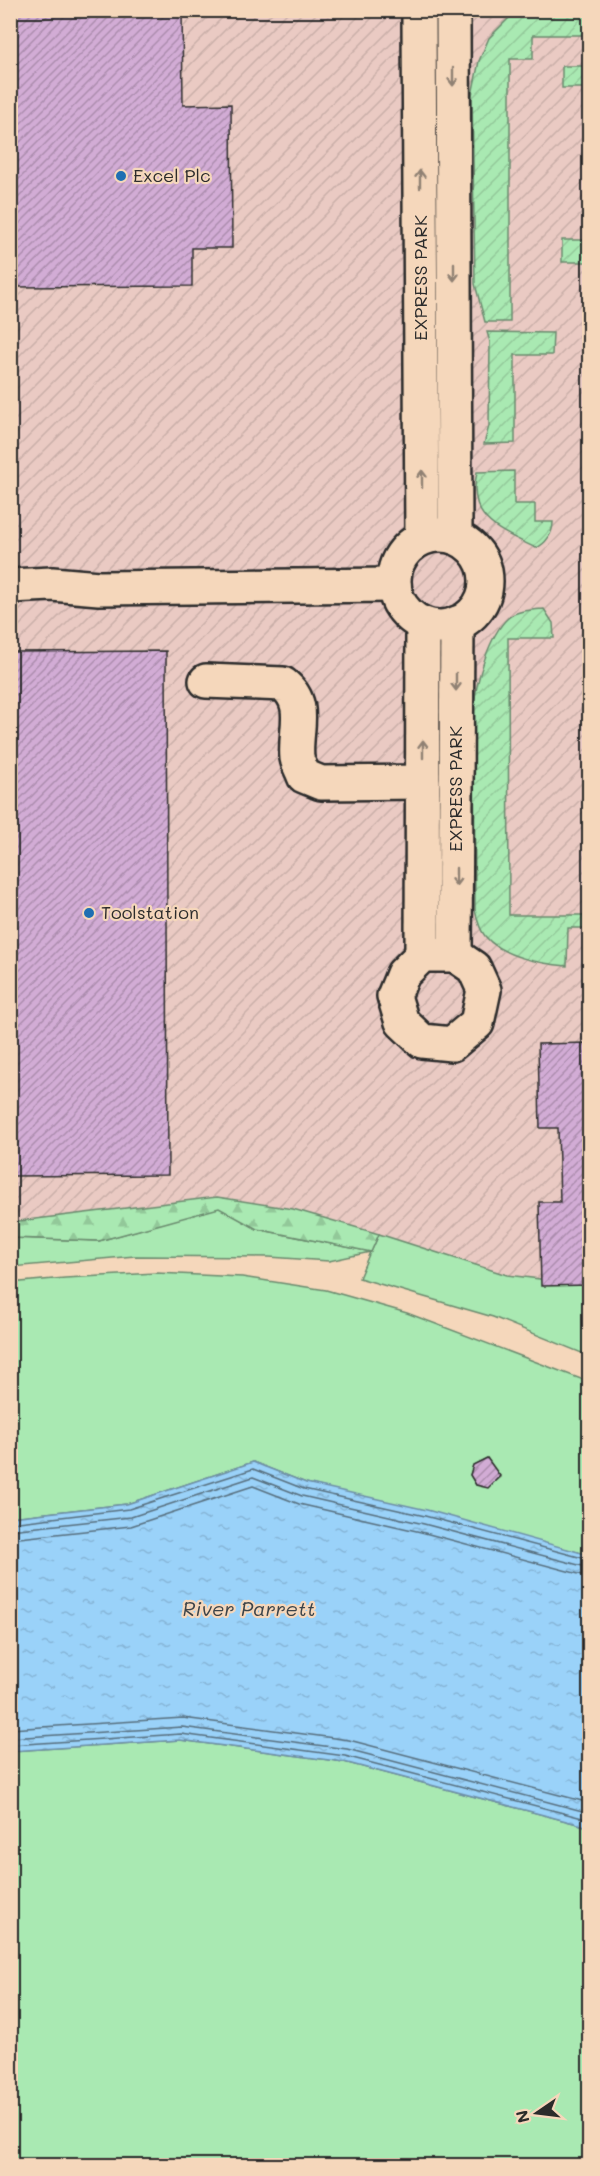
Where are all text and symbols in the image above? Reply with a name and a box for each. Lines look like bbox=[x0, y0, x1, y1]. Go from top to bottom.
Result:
one-way arrow bbox=[447, 66, 459, 86]
place label: Excel Plc bbox=[133, 163, 211, 187]
marker: Excel Plc bbox=[114, 169, 128, 183]
one-way arrow bbox=[414, 170, 426, 190]
street label: EXPRESS PARK bbox=[408, 215, 432, 341]
one-way arrow bbox=[448, 261, 460, 281]
one-way arrow bbox=[416, 470, 428, 490]
one-way arrow bbox=[451, 671, 462, 691]
street label: EXPRESS PARK bbox=[443, 726, 467, 852]
one-way arrow bbox=[417, 740, 429, 760]
one-way arrow bbox=[450, 866, 461, 886]
place label: Toolstation bbox=[101, 900, 199, 924]
marker: Toolstation bbox=[82, 906, 96, 920]
water label: River Parrett bbox=[182, 1595, 316, 1621]
north arrow bbox=[507, 2083, 567, 2143]
text: N bbox=[510, 2108, 534, 2125]

